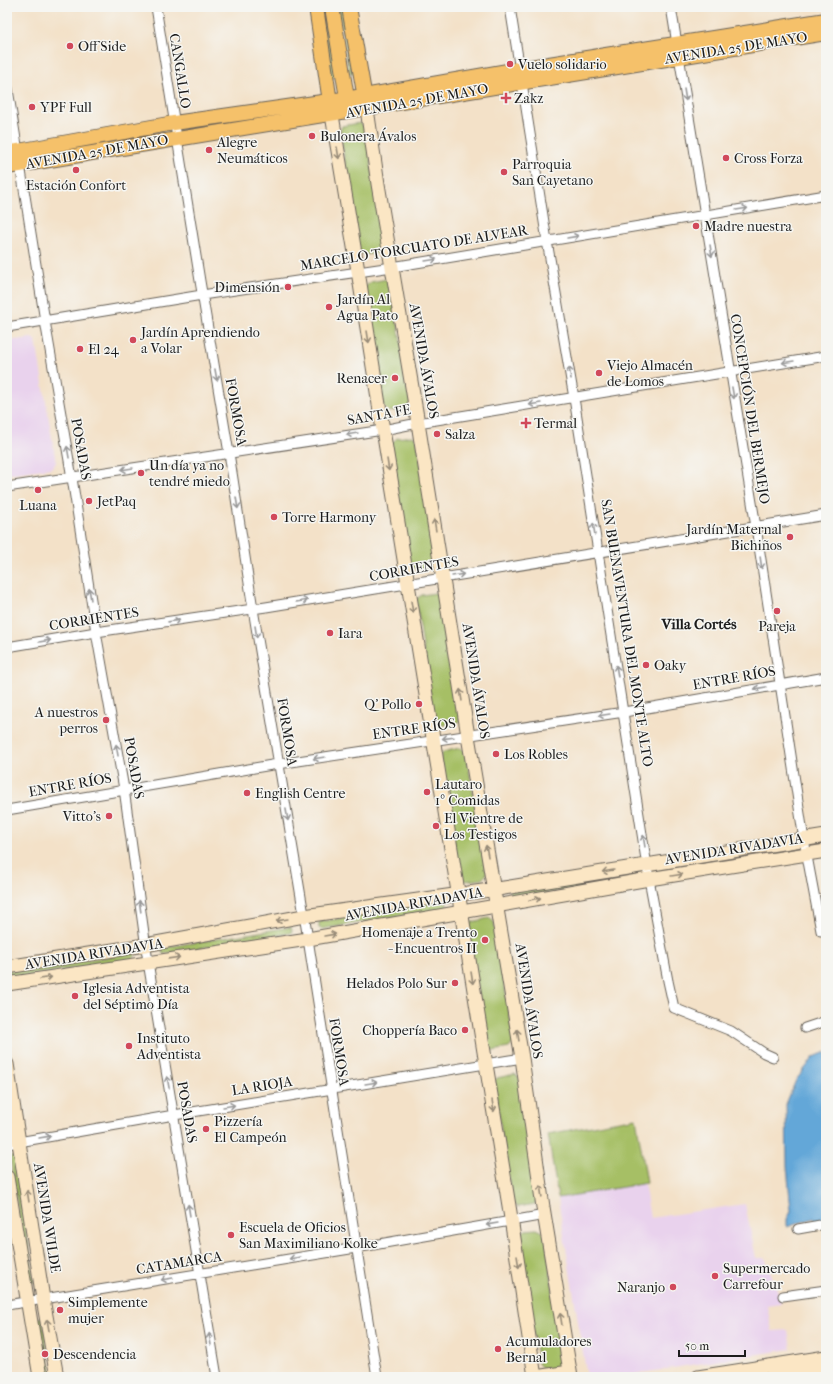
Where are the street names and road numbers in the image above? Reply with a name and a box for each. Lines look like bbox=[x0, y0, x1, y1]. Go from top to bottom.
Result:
street label: AVENIDA 25 DE MAYO bbox=[662, 28, 809, 68]
street label: CANGALLO bbox=[166, 32, 194, 110]
street label: AVENIDA 25 DE MAYO bbox=[343, 80, 490, 122]
street label: AVENIDA 25 DE MAYO bbox=[23, 131, 170, 173]
street label: MARCELO TORCUATO DE ALVEAR bbox=[299, 221, 530, 274]
street label: AVENIDA ÁVALOS bbox=[405, 301, 443, 420]
street label: CONCEPCIÓN DEL BERMEJO bbox=[727, 313, 774, 505]
street label: FORMOSA bbox=[222, 377, 250, 448]
street label: SANTA FE bbox=[346, 401, 413, 429]
street label: POSADAS bbox=[67, 417, 95, 481]
street label: SAN BUENAVENTURA DEL MONTE ALTO bbox=[597, 498, 657, 768]
street label: CORRIENTES bbox=[368, 553, 460, 585]
street label: CORRIENTES bbox=[48, 604, 140, 634]
street label: AVENIDA ÁVALOS bbox=[458, 621, 495, 740]
street label: ENTRE RÍOS bbox=[691, 661, 777, 694]
street label: FORMOSA bbox=[273, 697, 301, 768]
street label: ENTRE RÍOS bbox=[371, 714, 457, 743]
street label: POSADAS bbox=[120, 736, 148, 800]
street label: ENTRE RÍOS bbox=[27, 768, 113, 801]
street label: AVENIDA RIVADAVIA bbox=[663, 830, 805, 868]
street label: AVENIDA RIVADAVIA bbox=[343, 883, 485, 925]
street label: AVENIDA RIVADAVIA bbox=[23, 935, 165, 973]
street label: AVENIDA ÁVALOS bbox=[511, 941, 548, 1060]
street label: FORMOSA bbox=[325, 1017, 353, 1088]
street label: LA RIOJA bbox=[230, 1073, 295, 1099]
street label: POSADAS bbox=[173, 1080, 201, 1144]
street label: AVENIDA WILDE bbox=[30, 1161, 64, 1275]
street label: CATAMARCA bbox=[135, 1248, 224, 1278]

